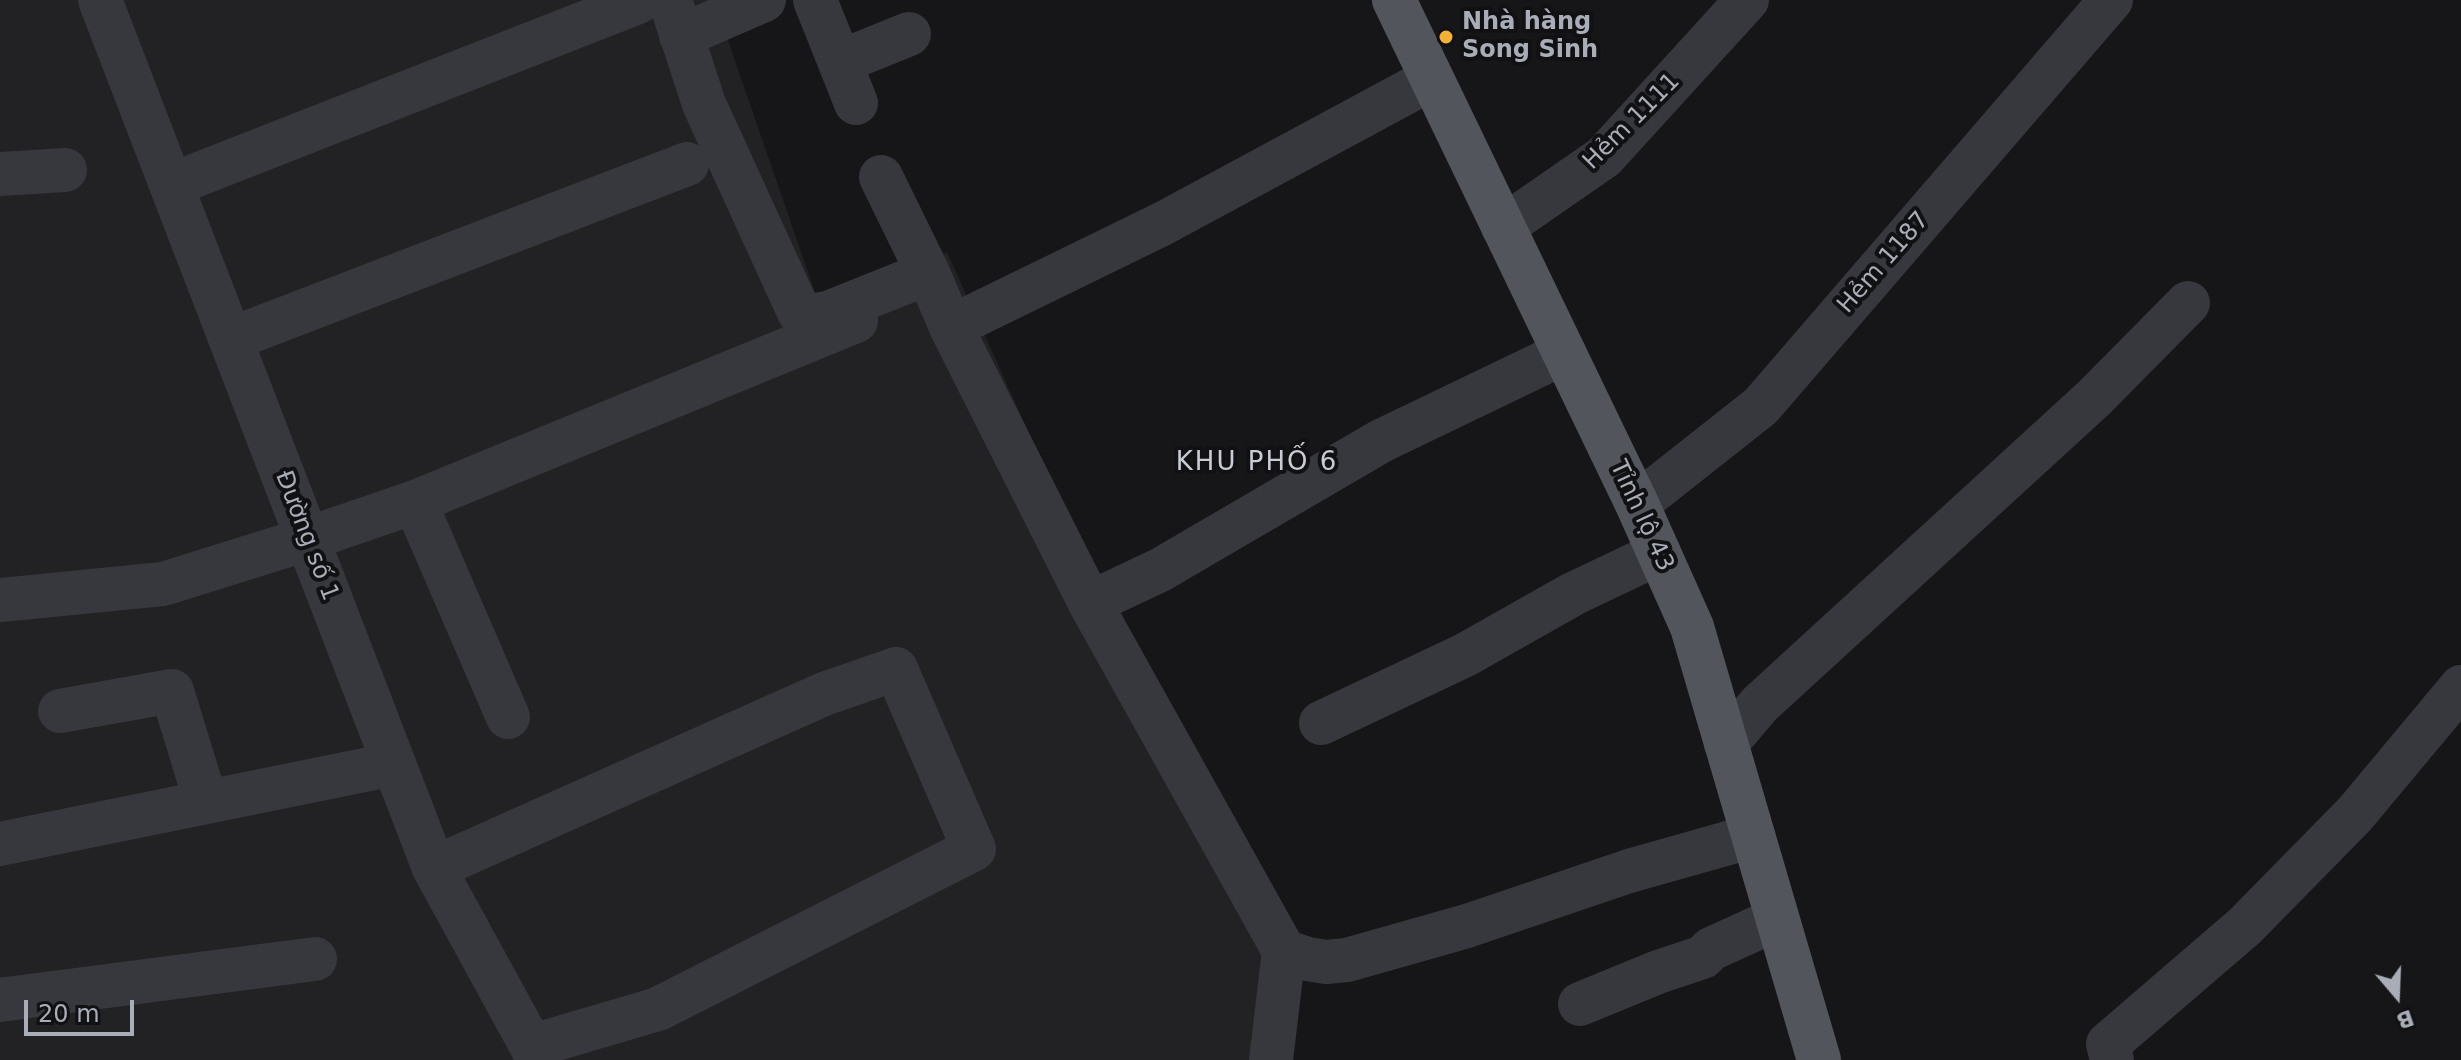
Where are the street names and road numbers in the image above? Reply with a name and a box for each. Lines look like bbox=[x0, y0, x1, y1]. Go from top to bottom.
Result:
street label: Hẻm 1111 bbox=[1578, 68, 1686, 176]
street label: Hẻm 1187 bbox=[1832, 206, 1936, 320]
street label: Tỉnh lộ 43 bbox=[1603, 456, 1679, 576]
street label: Đường số 1 bbox=[268, 467, 344, 605]

